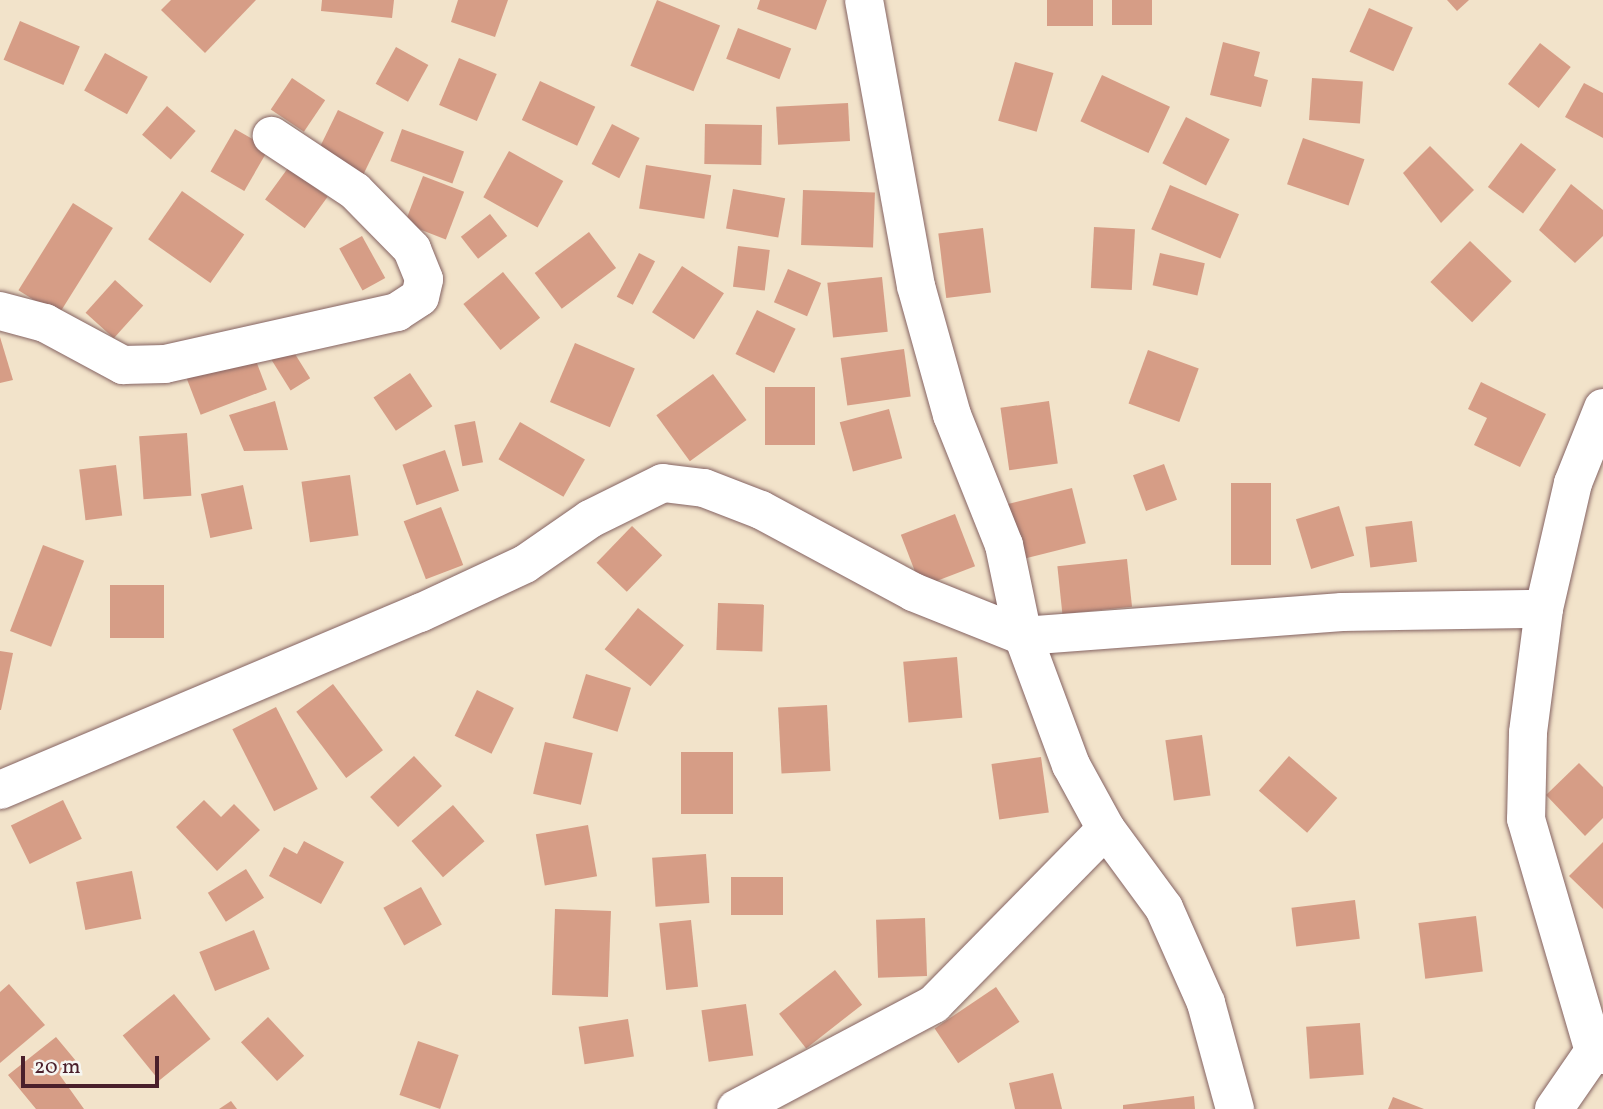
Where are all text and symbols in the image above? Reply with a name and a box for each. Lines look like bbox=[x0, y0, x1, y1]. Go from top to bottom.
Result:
scale bar bbox=[24, 1042, 163, 1086]
text: 20 m bbox=[34, 1053, 80, 1082]

